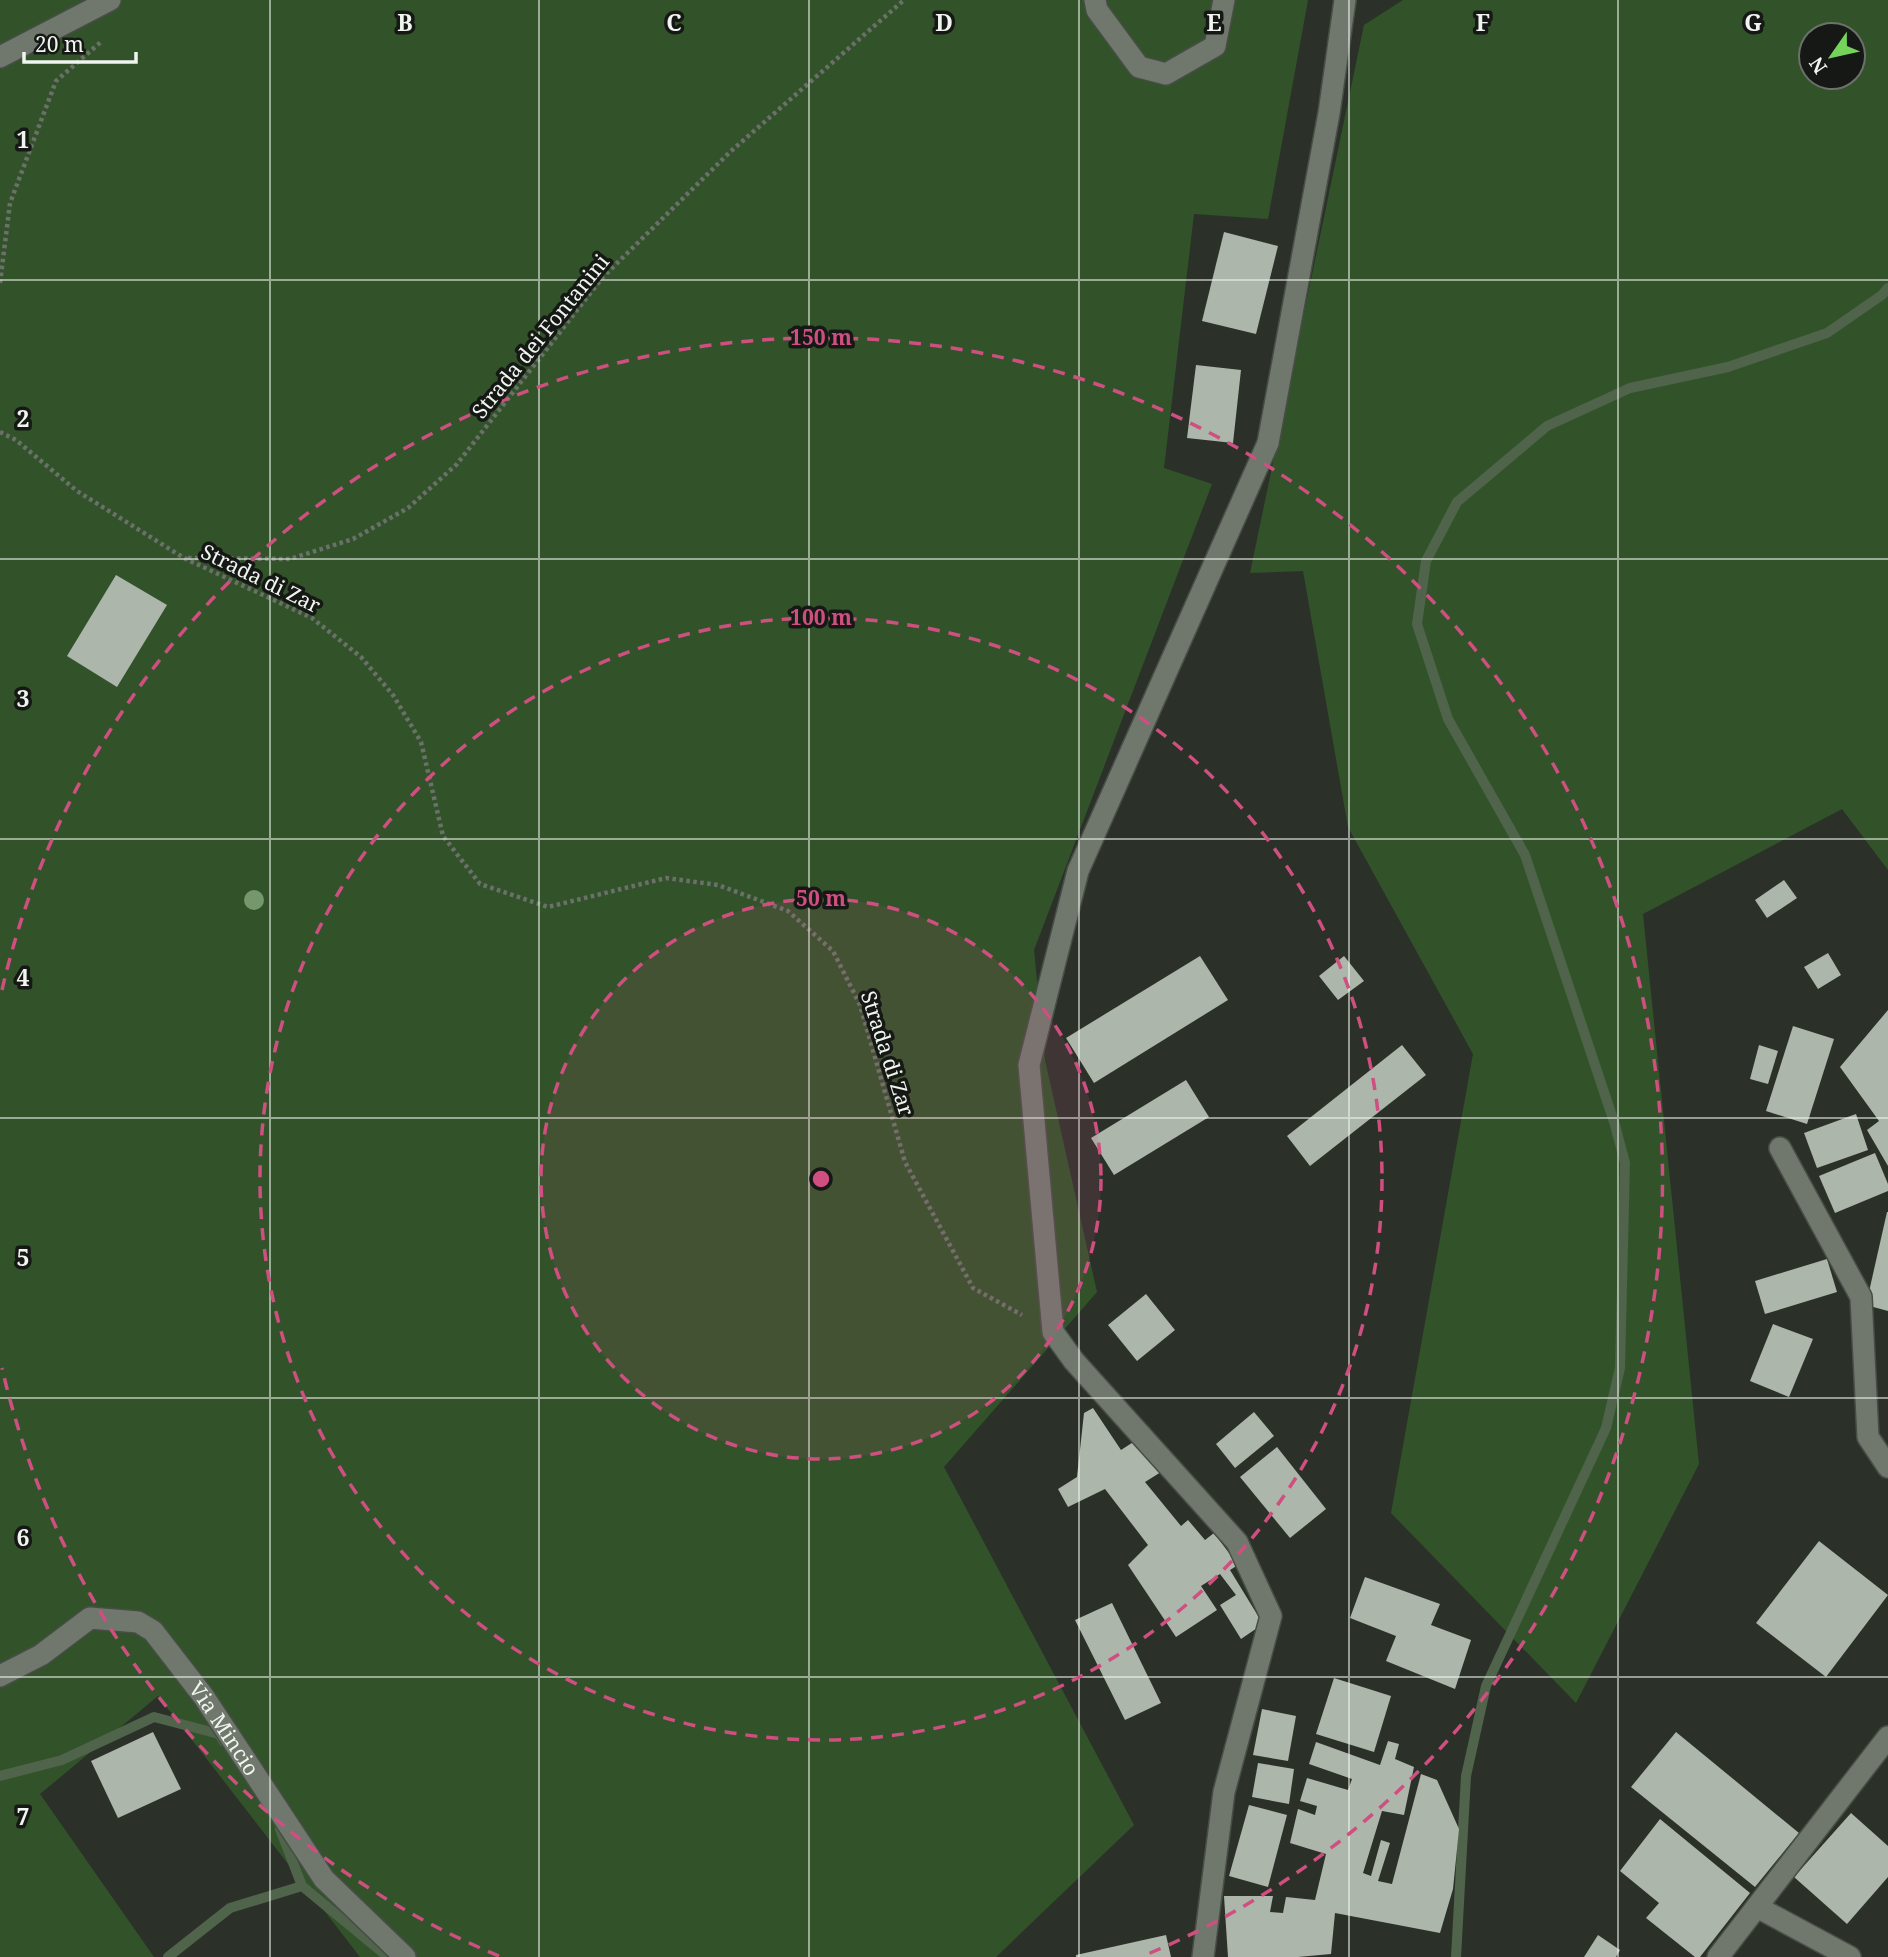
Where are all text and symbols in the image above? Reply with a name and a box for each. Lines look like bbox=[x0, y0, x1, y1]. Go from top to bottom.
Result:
text: B bbox=[397, 6, 413, 38]
text: C bbox=[666, 6, 682, 38]
text: D bbox=[935, 6, 953, 38]
text: E bbox=[1206, 6, 1222, 38]
text: F bbox=[1476, 6, 1490, 38]
text: G bbox=[1744, 6, 1762, 38]
scale bar bbox=[24, 21, 136, 65]
north arrow bbox=[1797, 21, 1867, 91]
text: 20 m bbox=[35, 30, 84, 58]
text: N bbox=[1803, 52, 1833, 79]
text: 1 bbox=[17, 123, 30, 155]
street label: Strada dei Fontanini bbox=[465, 248, 615, 424]
text: 150 m bbox=[790, 323, 852, 351]
text: 2 bbox=[17, 402, 30, 434]
street label: Strada di Zar bbox=[197, 537, 325, 619]
text: 100 m bbox=[790, 603, 852, 631]
text: 3 bbox=[17, 682, 30, 714]
text: 50 m bbox=[796, 884, 846, 912]
text: 4 bbox=[17, 961, 30, 993]
street label: Strada di Zar bbox=[855, 987, 921, 1119]
centre of rings bbox=[809, 1167, 833, 1191]
text: 5 bbox=[17, 1241, 30, 1273]
text: 6 bbox=[17, 1521, 30, 1553]
street label: Via Mincio bbox=[183, 1676, 266, 1781]
text: 7 bbox=[17, 1800, 30, 1832]

